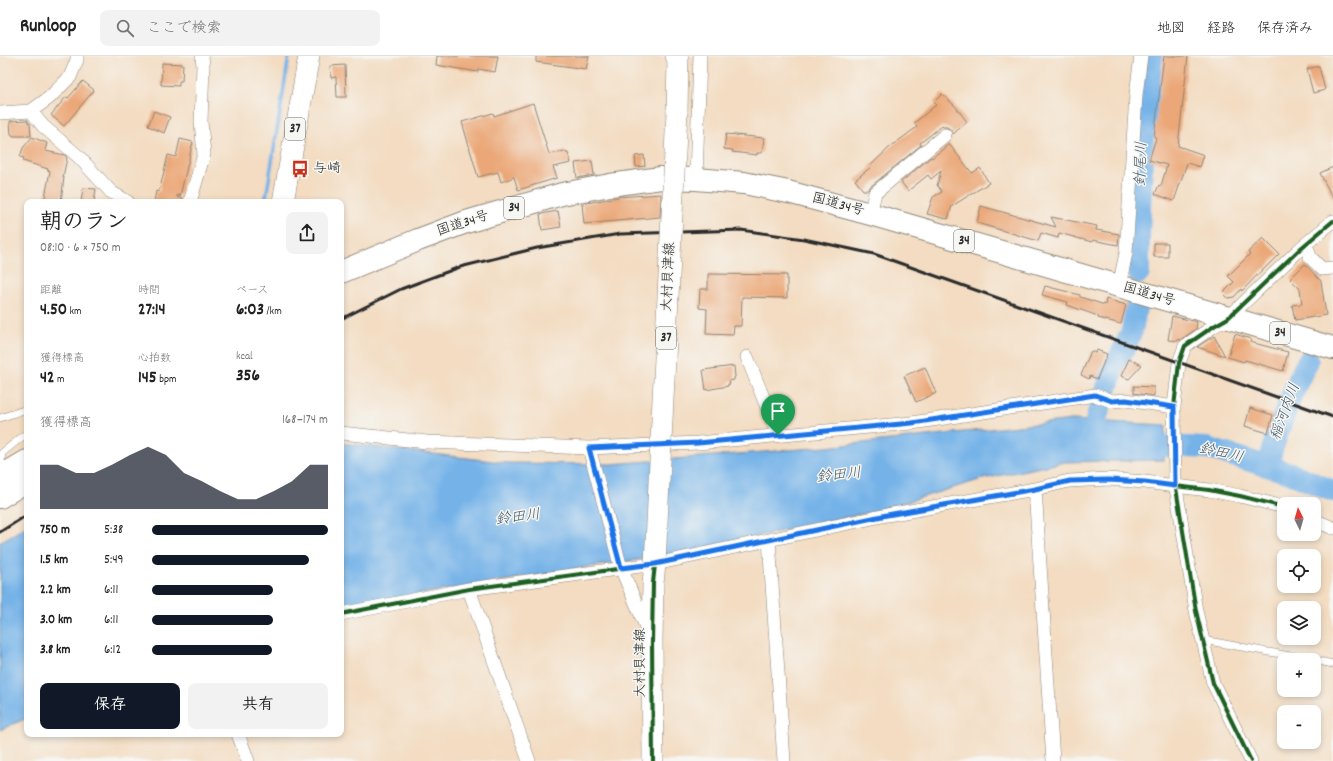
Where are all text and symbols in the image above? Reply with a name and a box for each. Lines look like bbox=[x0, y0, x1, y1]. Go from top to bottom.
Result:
search box bbox=[100, 10, 380, 46]
text: Runloop bbox=[20, 14, 76, 41]
icon: search bbox=[114, 17, 136, 39]
text: ここで検索 bbox=[146, 18, 221, 40]
text: 地図 bbox=[1157, 19, 1185, 39]
text: 経路 bbox=[1207, 19, 1235, 39]
text: 保存済み bbox=[1257, 19, 1313, 39]
road number: 37 bbox=[285, 118, 305, 140]
water label: 針尾川 bbox=[1130, 141, 1154, 187]
bus stop icon: 与崎 bbox=[290, 159, 310, 179]
place label: 与崎 bbox=[313, 159, 341, 179]
street label: 国道34号 bbox=[809, 188, 867, 222]
road number: 34 bbox=[504, 197, 524, 219]
street label: 国道34号 bbox=[434, 206, 492, 242]
text: 朝のラン bbox=[40, 208, 128, 239]
button: share bbox=[286, 212, 328, 254]
road number: 34 bbox=[954, 230, 974, 252]
text: 08:10 · 6 × 750 m bbox=[40, 239, 121, 258]
street label: 大村貝津線 bbox=[657, 242, 681, 312]
street label: 国道34号 bbox=[1120, 278, 1178, 312]
text: 距離 bbox=[40, 283, 62, 299]
text: 時間 bbox=[138, 283, 160, 299]
text: ペース bbox=[236, 283, 268, 299]
text: 4.50 bbox=[40, 299, 67, 323]
text: 27:14 bbox=[138, 299, 166, 323]
text: 6:03 bbox=[236, 299, 264, 323]
text: km bbox=[67, 304, 82, 320]
text: /km bbox=[264, 304, 282, 320]
road number: 34 bbox=[1270, 322, 1290, 344]
road number: 37 bbox=[656, 327, 676, 349]
text: kcal bbox=[236, 349, 253, 365]
text: 獲得標高 bbox=[40, 351, 84, 367]
text: 心拍数 bbox=[138, 351, 171, 367]
text: 356 bbox=[236, 365, 260, 389]
text: 42 bbox=[40, 367, 54, 391]
text: 145 bbox=[138, 367, 157, 391]
text: m bbox=[54, 372, 65, 388]
text: bpm bbox=[157, 372, 177, 388]
water label: 稲河内川 bbox=[1265, 380, 1307, 444]
pin bbox=[761, 394, 795, 435]
icon: arrive bbox=[767, 400, 789, 422]
text: 168–174 m bbox=[282, 411, 328, 430]
text: 獲得標高 bbox=[40, 414, 92, 433]
water label: 鈴田川 bbox=[1197, 438, 1245, 470]
water label: 鈴田川 bbox=[815, 463, 863, 489]
north arrow bbox=[1277, 497, 1321, 541]
map controls bbox=[1277, 497, 1321, 749]
water label: 鈴田川 bbox=[494, 504, 542, 532]
text: 750 m bbox=[40, 521, 70, 540]
text: 5:38 bbox=[104, 521, 123, 540]
button: locate bbox=[1277, 549, 1321, 593]
text: 1.5 km bbox=[40, 551, 68, 570]
text: 5:49 bbox=[104, 551, 124, 570]
text: 2.2 km bbox=[40, 581, 71, 600]
text: 6:11 bbox=[104, 581, 118, 600]
button: layers bbox=[1277, 601, 1321, 645]
text: 3.0 km bbox=[40, 611, 72, 630]
text: 6:11 bbox=[104, 611, 118, 630]
street label: 大村貝津線 bbox=[631, 628, 651, 698]
text: 3.8 km bbox=[40, 641, 70, 660]
text: 6:12 bbox=[104, 641, 121, 660]
button: + bbox=[1277, 653, 1321, 697]
button: 保存 bbox=[40, 683, 180, 729]
button: 共有 bbox=[188, 683, 328, 729]
button: − bbox=[1277, 705, 1321, 749]

